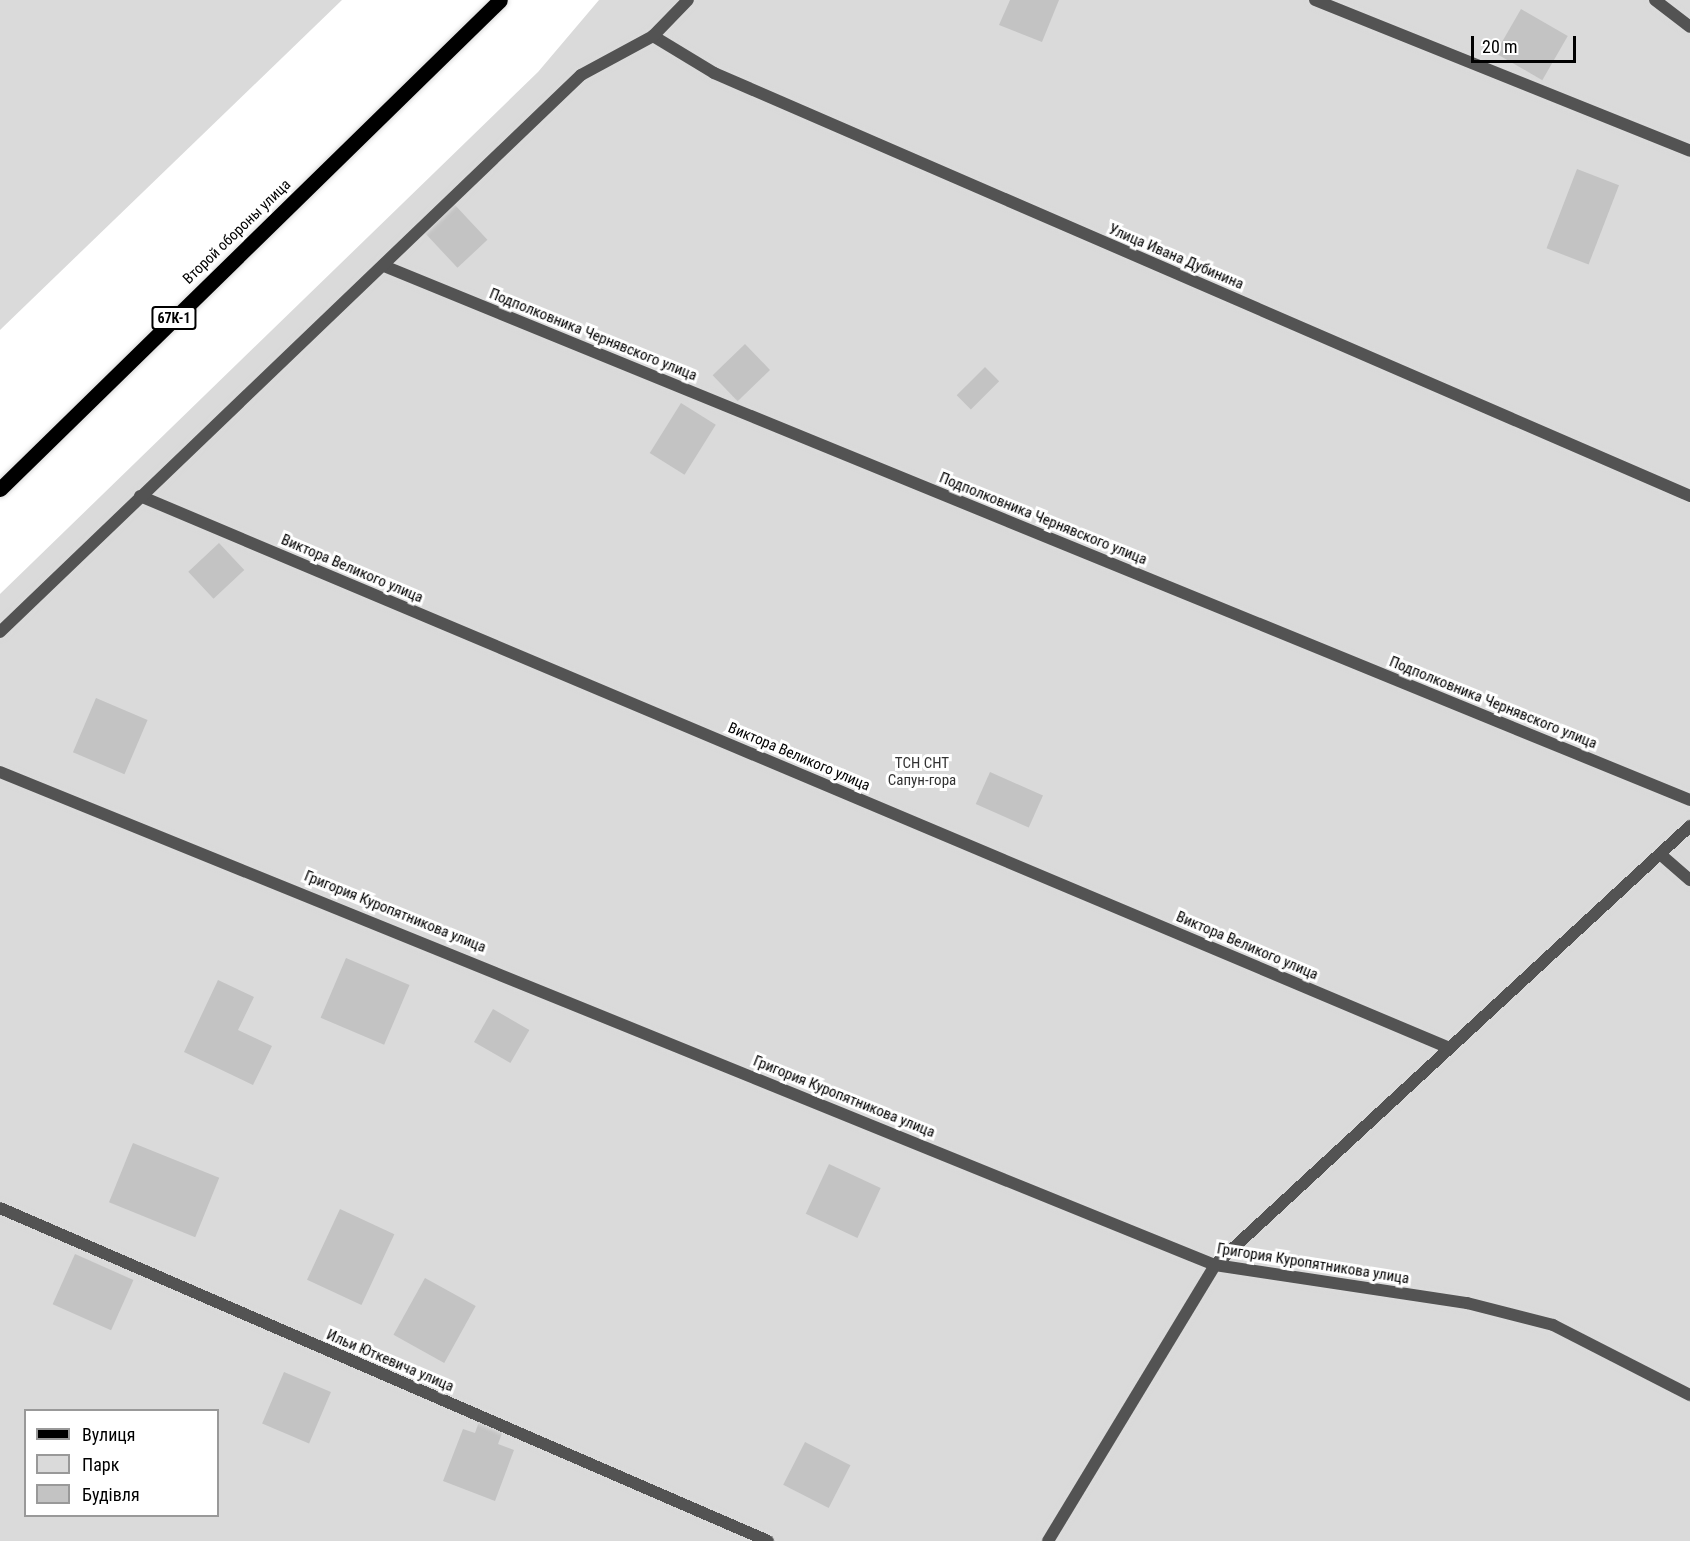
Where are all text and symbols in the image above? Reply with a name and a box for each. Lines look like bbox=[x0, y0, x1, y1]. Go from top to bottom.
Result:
scale bar bbox=[1474, 24, 1579, 62]
text: 20 m bbox=[1482, 36, 1517, 57]
street label: Второй обороны улица bbox=[179, 176, 295, 288]
street label: Улица Ивана Дубинина bbox=[1106, 220, 1246, 294]
street label: Подполковника Чернявского улица bbox=[487, 285, 699, 385]
road number: 67К-1 bbox=[150, 307, 198, 329]
street label: Подполковника Чернявского улица bbox=[937, 469, 1149, 569]
street label: Виктора Великого улица bbox=[278, 531, 426, 607]
street label: Подполковника Чернявского улица bbox=[1387, 653, 1599, 753]
street label: Виктора Великого улица bbox=[725, 719, 873, 795]
park label: ТСН СНТ Сапун-гора bbox=[888, 754, 956, 789]
street label: Григория Куропятникова улица bbox=[302, 867, 488, 957]
street label: Виктора Великого улица bbox=[1173, 908, 1321, 984]
street label: Григория Куропятникова улица bbox=[751, 1052, 937, 1142]
street label: Григория Куропятникова улица bbox=[1216, 1240, 1410, 1288]
street label: Ильи Юткевича улица bbox=[324, 1326, 456, 1396]
legend bbox=[24, 1409, 219, 1517]
text: Вулиця bbox=[82, 1424, 136, 1445]
text: Парк bbox=[82, 1454, 119, 1475]
text: Будівля bbox=[82, 1484, 140, 1505]

